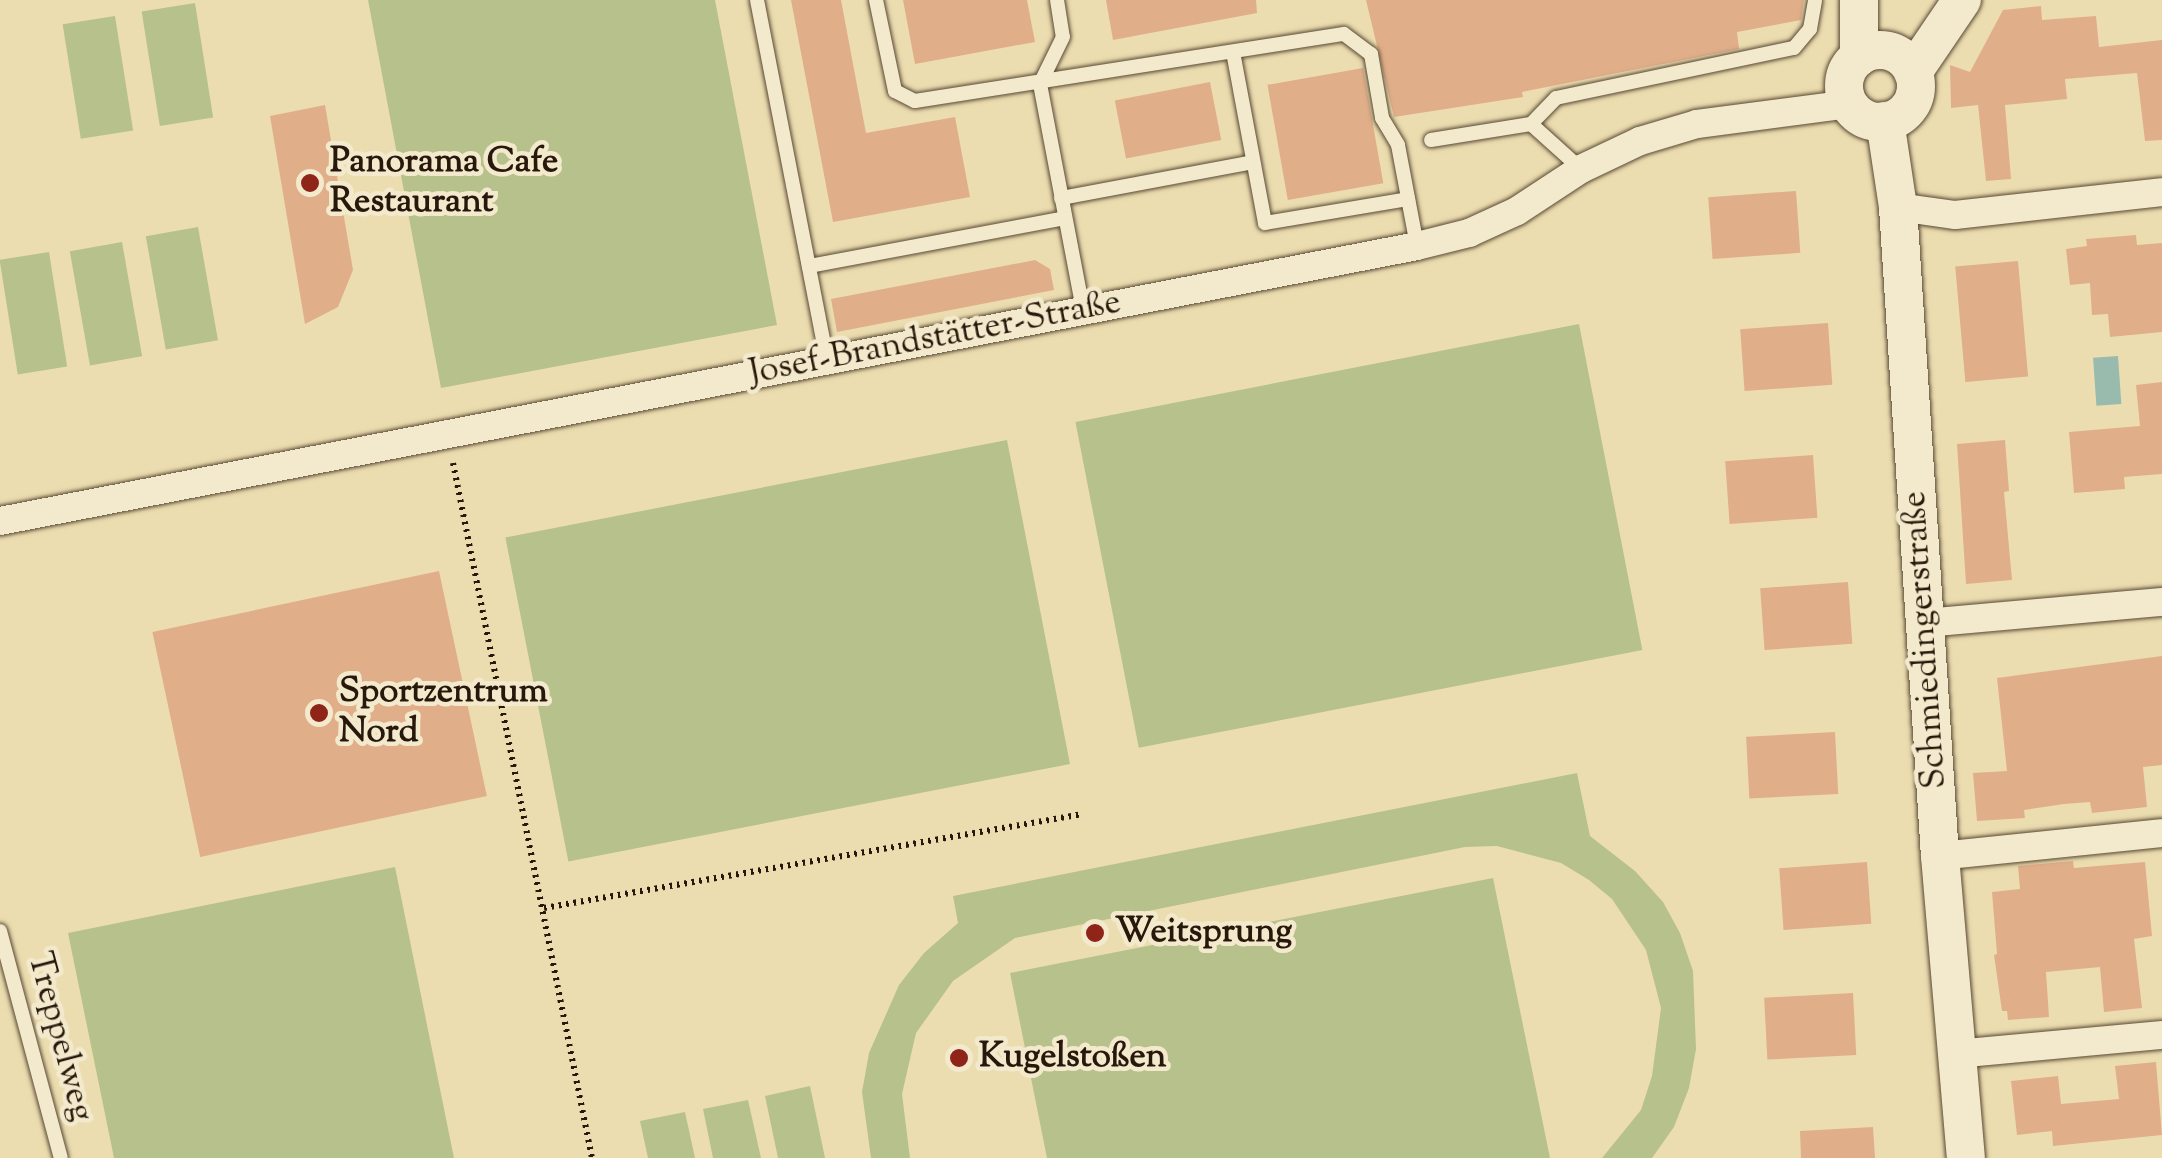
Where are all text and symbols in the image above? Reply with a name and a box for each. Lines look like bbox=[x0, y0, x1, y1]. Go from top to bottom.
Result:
place label: Panorama Cafe Restaurant bbox=[330, 142, 558, 224]
marker: Panorama Cafe Restaurant bbox=[299, 172, 321, 194]
street label: Josef-Brandstätter-Straße bbox=[746, 282, 1124, 396]
street label: Schmiedingerstraße bbox=[1895, 490, 1957, 790]
place label: Sportzentrum Nord bbox=[339, 672, 548, 754]
marker: Sportzentrum Nord bbox=[308, 702, 330, 724]
place label: Weitsprung bbox=[1115, 912, 1292, 954]
marker: Weitsprung bbox=[1084, 922, 1106, 944]
street label: Treppelweg bbox=[16, 948, 102, 1126]
place label: Kugelstoßen bbox=[979, 1037, 1166, 1079]
marker: Kugelstoßen bbox=[948, 1047, 970, 1069]

